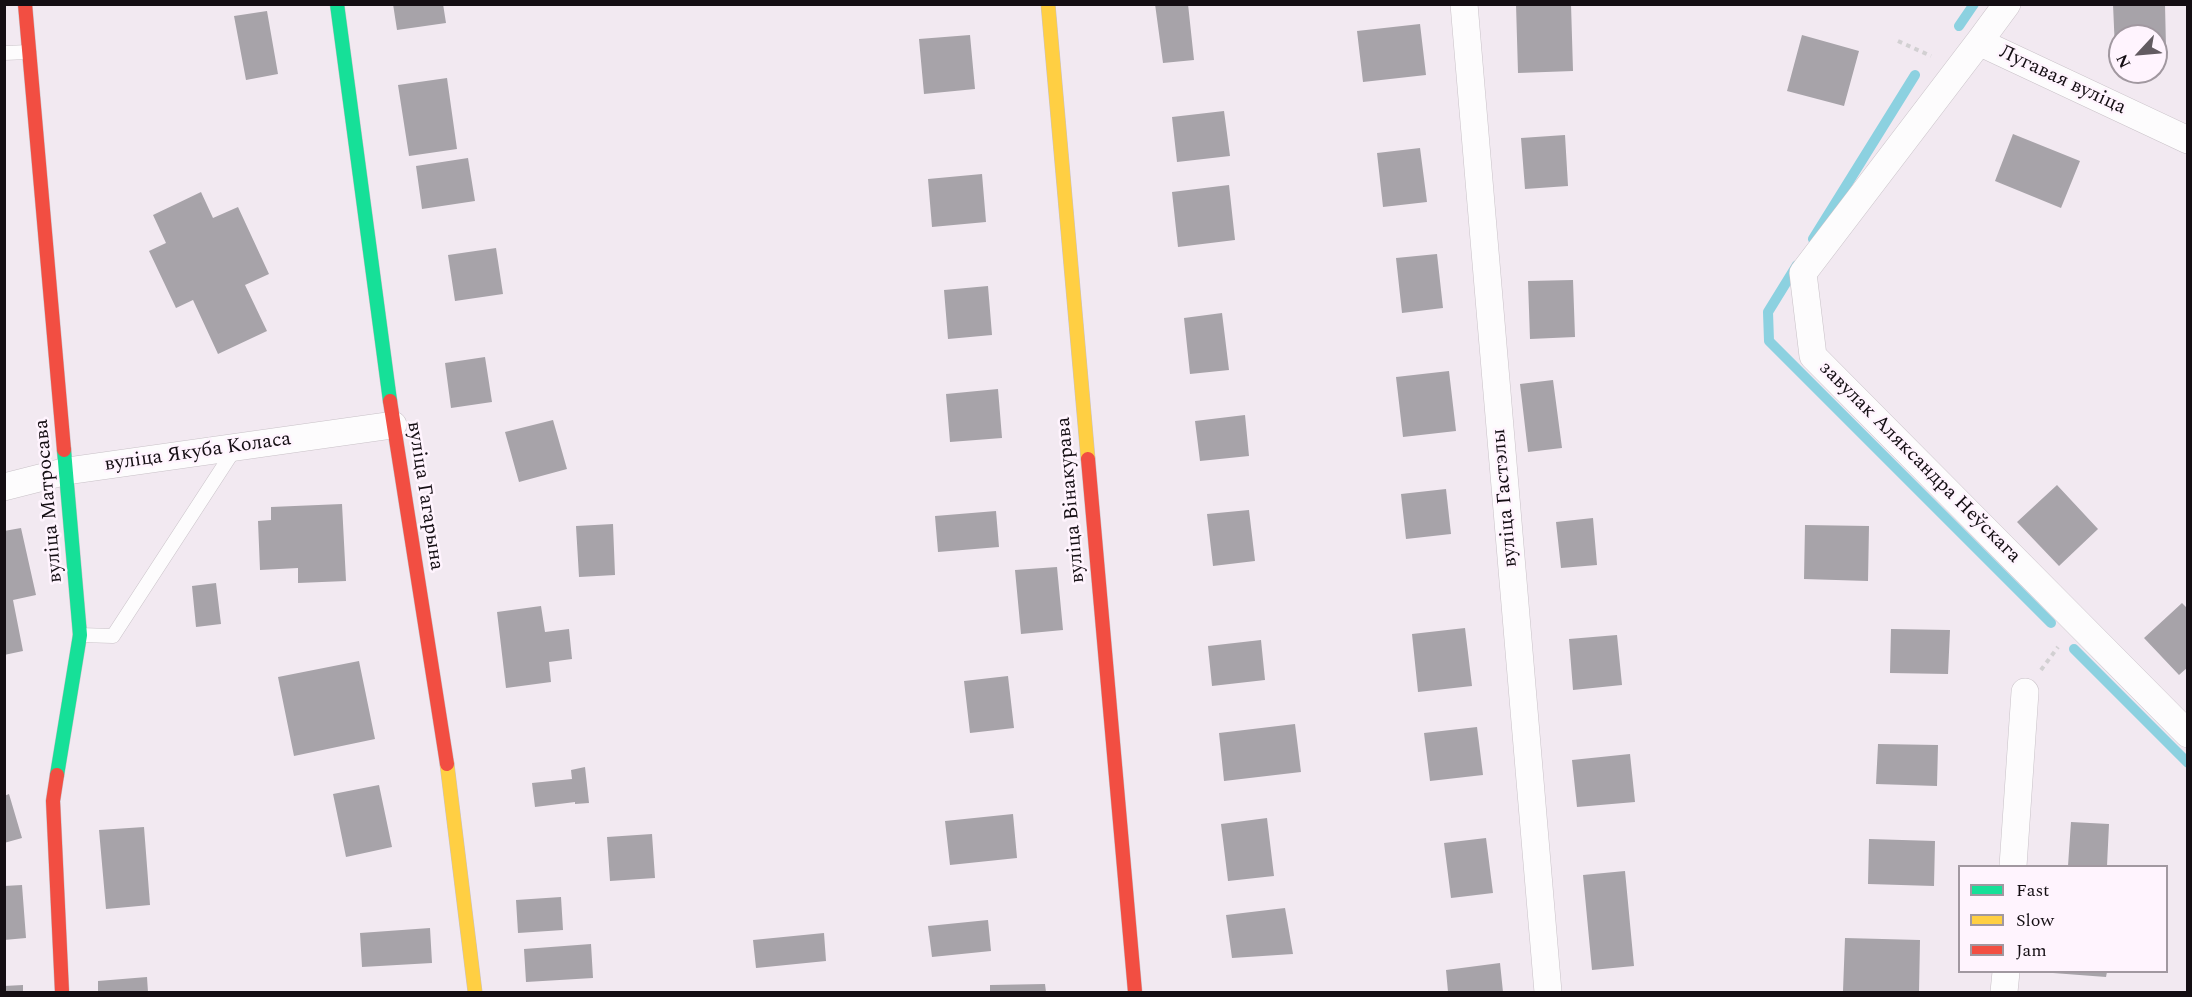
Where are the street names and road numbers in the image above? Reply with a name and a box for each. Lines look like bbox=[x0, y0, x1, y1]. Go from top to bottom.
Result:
street label: Лугавая вуліца bbox=[1995, 41, 2129, 121]
street label: завулак Аляксандра Неўскага bbox=[1813, 357, 2025, 569]
street label: вуліца Вінакурава bbox=[1053, 416, 1091, 584]
street label: вуліца Матросава bbox=[31, 418, 69, 584]
street label: вуліца Гагарына bbox=[400, 420, 448, 572]
street label: вуліца Якуба Коласа bbox=[103, 428, 293, 478]
street label: вуліца Гастэлы bbox=[1488, 428, 1524, 568]

